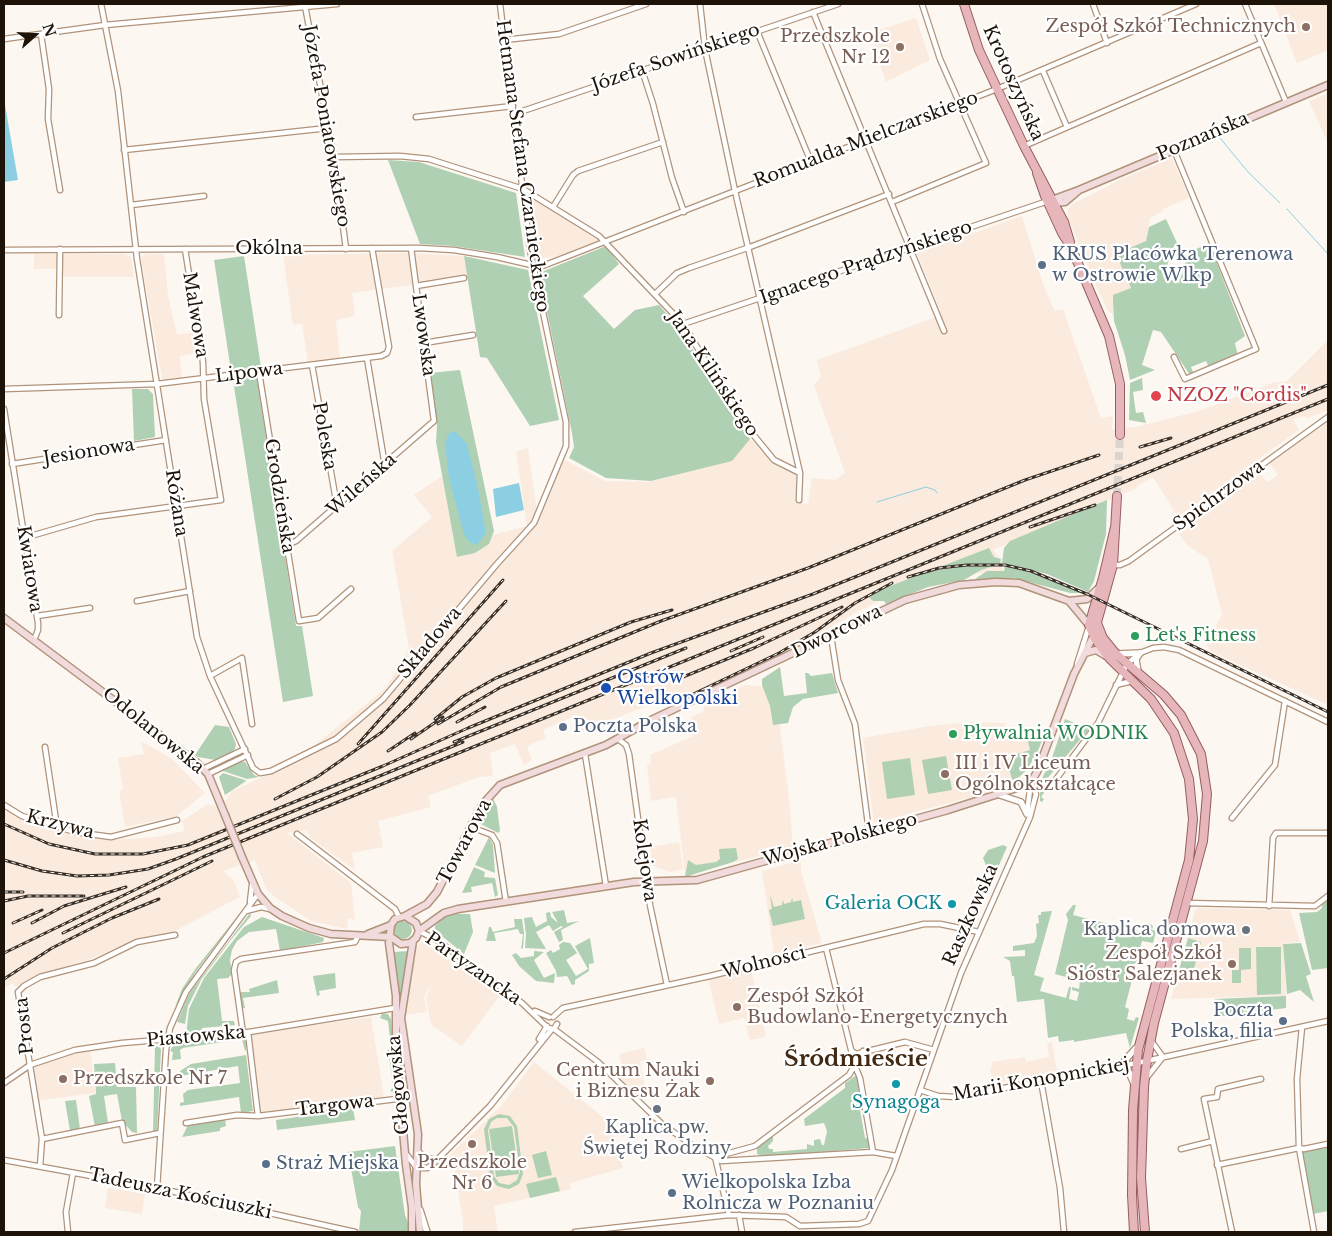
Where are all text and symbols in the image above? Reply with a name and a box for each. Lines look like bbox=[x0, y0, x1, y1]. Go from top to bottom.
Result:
north arrow bbox=[10, 10, 60, 60]
place label: Zespół Szkół Technicznych bbox=[1046, 16, 1296, 38]
street label: Hetmana Stefana Czarnieckiego bbox=[491, 18, 553, 314]
street label: Józefa Sowińskiego bbox=[589, 19, 763, 97]
text: N bbox=[39, 21, 60, 39]
marker: Zespół Szkół Technicznych bbox=[1300, 21, 1312, 33]
street label: Krotoszyńska bbox=[978, 22, 1048, 144]
street label: Józefa Poniatowskiego bbox=[298, 23, 354, 229]
place label: Przedszkole Nr 12 bbox=[780, 26, 890, 68]
marker: Przedszkole Nr 12 bbox=[894, 41, 906, 53]
street label: Romualda Mielczarskiego bbox=[751, 87, 981, 193]
street label: Poznańska bbox=[1154, 108, 1252, 166]
street label: Ignacego Prądzyńskiego bbox=[757, 216, 975, 310]
street label: Okólna bbox=[235, 238, 303, 260]
place label: KRUS Placówka Terenowa w Ostrowie Wlkp bbox=[1052, 244, 1293, 286]
marker: KRUS Placówka Terenowa w Ostrowie Wlkp bbox=[1036, 259, 1048, 271]
street label: Malwowa bbox=[178, 270, 212, 360]
street label: Lwowska bbox=[407, 292, 439, 378]
street label: Jana Kilińskiego bbox=[663, 307, 763, 441]
street label: Lipowa bbox=[214, 358, 284, 388]
place label: NZOZ "Cordis" bbox=[1167, 385, 1307, 407]
marker: NZOZ "Cordis" bbox=[1149, 389, 1163, 403]
street label: Poleska bbox=[307, 400, 341, 472]
street label: Jesionowa bbox=[42, 434, 136, 470]
street label: Grodzieńska bbox=[259, 437, 299, 555]
street label: Wileńska bbox=[323, 449, 401, 521]
street label: Spichrzowa bbox=[1169, 456, 1269, 536]
street label: Różana bbox=[160, 468, 192, 538]
street label: Kwiatowa bbox=[11, 524, 47, 614]
street label: Dworcowa bbox=[789, 601, 885, 663]
street label: Składowa bbox=[394, 603, 466, 683]
place label: Let's Fitness bbox=[1145, 625, 1256, 647]
marker: Let's Fitness bbox=[1129, 630, 1141, 642]
place label: Ostrów Wielkopolski bbox=[617, 667, 738, 710]
marker: Ostrów Wielkopolski bbox=[599, 681, 613, 695]
street label: Odolanowska bbox=[98, 683, 208, 779]
place label: Poczta Polska bbox=[573, 716, 697, 738]
marker: Poczta Polska bbox=[557, 721, 569, 733]
place label: Pływalnia WODNIK bbox=[963, 723, 1148, 745]
marker: Pływalnia WODNIK bbox=[947, 728, 959, 740]
place label: III i IV Liceum Ogólnokształcące bbox=[955, 753, 1116, 796]
marker: III i IV Liceum Ogólnokształcące bbox=[939, 768, 951, 780]
street label: Towarowa bbox=[433, 795, 497, 889]
street label: Krzywa bbox=[24, 806, 96, 844]
street label: Wojska Polskiego bbox=[760, 809, 920, 871]
street label: Kolejowa bbox=[627, 817, 661, 903]
street label: Raszkowska bbox=[939, 861, 1003, 969]
place label: Galeria OCK bbox=[825, 893, 942, 915]
marker: Galeria OCK bbox=[946, 898, 958, 910]
place label: Kaplica domowa bbox=[1083, 919, 1236, 941]
marker: Kaplica domowa bbox=[1240, 924, 1252, 936]
street label: Partyzancka bbox=[421, 928, 525, 1010]
street label: Wolności bbox=[720, 942, 808, 984]
place label: Zespół Szkół Sióstr Salezjanek bbox=[1067, 943, 1222, 986]
marker: Zespół Szkół Sióstr Salezjanek bbox=[1226, 958, 1238, 970]
place label: Zespół Szkół Budowlano-Energetycznych bbox=[747, 986, 1008, 1028]
street label: Prosta bbox=[11, 996, 39, 1056]
place label: Poczta Polska, filia bbox=[1171, 1000, 1273, 1042]
marker: Zespół Szkół Budowlano-Energetycznych bbox=[731, 1001, 743, 1013]
marker: Poczta Polska, filia bbox=[1277, 1015, 1289, 1027]
street label: Piastowska bbox=[146, 1022, 246, 1052]
street label: Głogowska bbox=[384, 1034, 414, 1136]
district label: Śródmieście bbox=[784, 1047, 928, 1073]
street label: Marii Konopnickiej bbox=[951, 1054, 1131, 1106]
place label: Centrum Nauki i Biznesu Żak bbox=[556, 1060, 700, 1102]
place label: Przedszkole Nr 7 bbox=[73, 1068, 227, 1090]
marker: Przedszkole Nr 7 bbox=[57, 1073, 69, 1085]
marker: Centrum Nauki i Biznesu Żak bbox=[704, 1075, 716, 1087]
marker: Synagoga bbox=[890, 1078, 902, 1090]
street label: Targowa bbox=[295, 1091, 375, 1121]
place label: Synagoga bbox=[852, 1092, 940, 1114]
marker: Kaplica pw. Świętej Rodziny bbox=[651, 1103, 663, 1115]
place label: Kaplica pw. Świętej Rodziny bbox=[583, 1117, 731, 1160]
marker: Przedszkole Nr 6 bbox=[466, 1138, 478, 1150]
place label: Przedszkole Nr 6 bbox=[417, 1152, 527, 1194]
place label: Straż Miejska bbox=[276, 1153, 399, 1175]
marker: Straż Miejska bbox=[260, 1158, 272, 1170]
street label: Tadeusza Kościuszki bbox=[86, 1164, 274, 1224]
place label: Wielkopolska Izba Rolnicza w Poznaniu bbox=[682, 1172, 874, 1214]
marker: Wielkopolska Izba Rolnicza w Poznaniu bbox=[666, 1187, 678, 1199]

